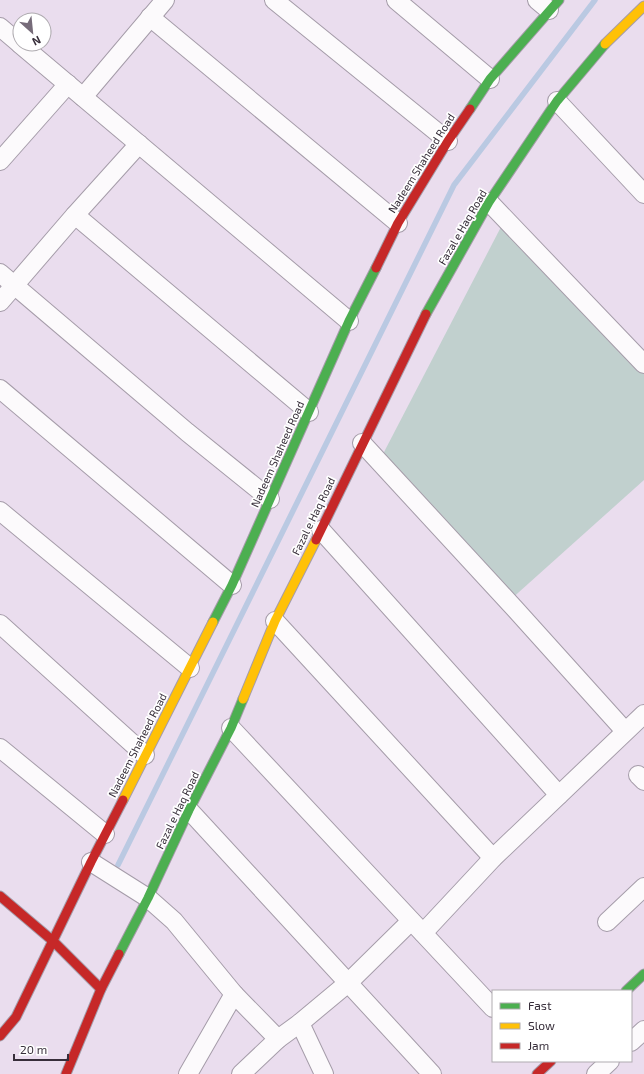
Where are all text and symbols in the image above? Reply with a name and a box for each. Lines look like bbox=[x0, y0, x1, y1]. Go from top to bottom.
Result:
north arrow bbox=[12, 12, 52, 52]
text: N bbox=[30, 34, 43, 49]
street label: Nadeem Shaheed Road bbox=[385, 111, 457, 215]
street label: Fazal e Haq Road bbox=[435, 187, 489, 267]
street label: Nadeem Shaheed Road bbox=[248, 399, 306, 509]
street label: Fazal e Haq Road bbox=[289, 475, 337, 557]
street label: Nadeem Shaheed Road bbox=[105, 691, 169, 799]
street label: Fazal e Haq Road bbox=[153, 769, 201, 851]
legend bbox=[492, 990, 632, 1062]
text: Fast bbox=[528, 998, 552, 1012]
text: Slow bbox=[528, 1018, 555, 1032]
scale bar bbox=[14, 1036, 68, 1062]
text: Jam bbox=[528, 1038, 549, 1052]
text: 20 m bbox=[20, 1042, 47, 1056]

